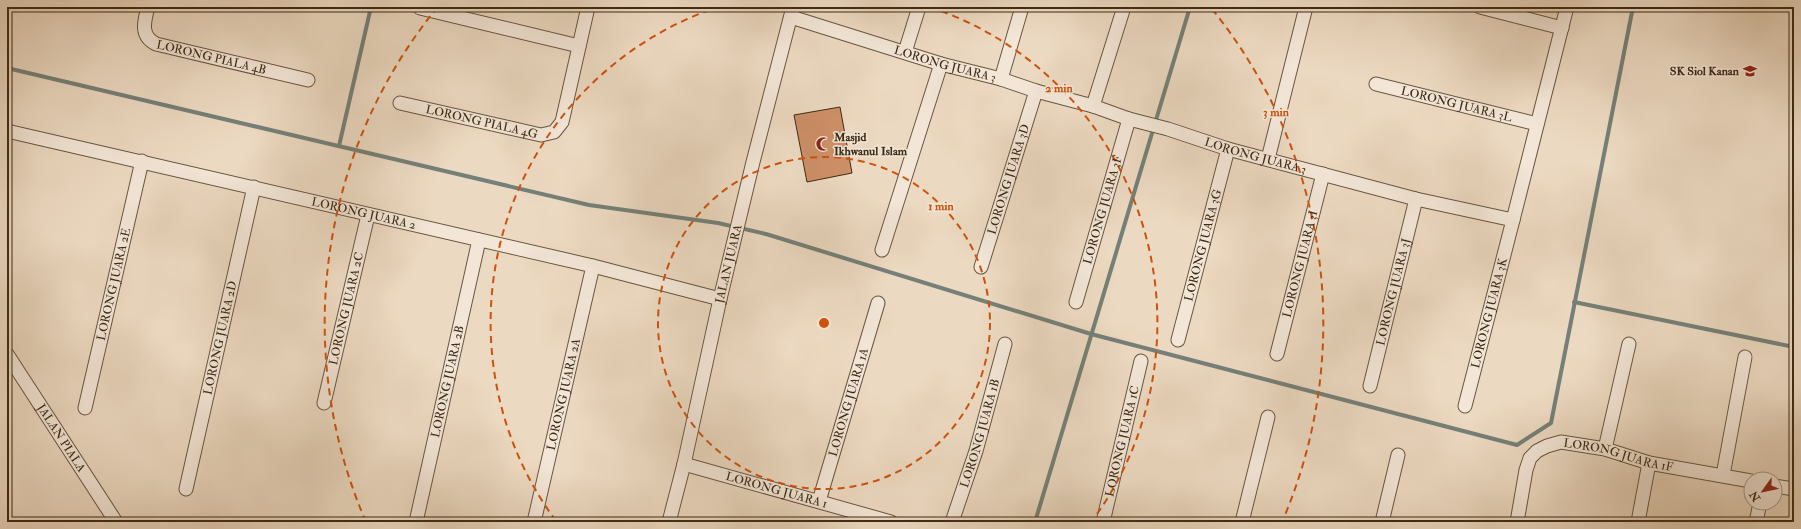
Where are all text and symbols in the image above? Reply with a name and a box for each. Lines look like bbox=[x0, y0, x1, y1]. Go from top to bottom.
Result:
street label: LORONG PIALA 4B bbox=[155, 37, 268, 78]
street label: LORONG JUARA 3 bbox=[892, 43, 997, 85]
school or university icon: SK Siol Kanan bbox=[1742, 63, 1758, 79]
place label: SK Siol Kanan bbox=[1670, 64, 1740, 79]
text: 2 min bbox=[1045, 81, 1073, 96]
street label: LORONG JUARA 3L bbox=[1399, 83, 1514, 126]
street label: LORONG PIALA 4G bbox=[424, 102, 539, 142]
text: 3 min bbox=[1263, 105, 1290, 120]
street label: LORONG JUARA 3D bbox=[985, 122, 1033, 236]
place label: Masjid Ikhwanul Islam bbox=[833, 130, 908, 159]
street label: LORONG JUARA 3 bbox=[1202, 135, 1308, 178]
mosque icon: Masjid Ikhwanul Islam bbox=[815, 136, 831, 152]
street label: LORONG JUARA 3F bbox=[1080, 153, 1126, 266]
street label: LORONG JUARA 3G bbox=[1181, 188, 1225, 303]
street label: LORONG JUARA 2 bbox=[310, 194, 417, 233]
text: 1 min bbox=[928, 199, 955, 214]
street label: LORONG JUARA 3I bbox=[1280, 209, 1321, 319]
street label: JALAN JUARA bbox=[712, 223, 746, 306]
street label: LORONG JUARA 2E bbox=[94, 226, 134, 342]
street label: LORONG JUARA 3J bbox=[1373, 237, 1414, 347]
street label: LORONG JUARA 2C bbox=[326, 251, 367, 367]
street label: LORONG JUARA 3K bbox=[1468, 256, 1511, 370]
street label: LORONG JUARA 2D bbox=[200, 279, 241, 396]
centre of rings bbox=[817, 316, 831, 330]
street label: LORONG JUARA 2B bbox=[428, 324, 468, 439]
street label: LORONG JUARA 2A bbox=[544, 337, 584, 452]
street label: LORONG JUARA 1A bbox=[826, 346, 872, 458]
street label: LORONG JUARA 1B bbox=[957, 377, 1003, 490]
street label: LORONG JUARA 1C bbox=[1102, 384, 1143, 498]
street label: JALAN PIALA bbox=[33, 400, 89, 475]
street label: LORONG JUARA 1F bbox=[1562, 436, 1675, 475]
street label: LORONG JUARA 1 bbox=[724, 469, 829, 512]
north arrow bbox=[1743, 471, 1783, 511]
text: N bbox=[1746, 488, 1764, 505]

